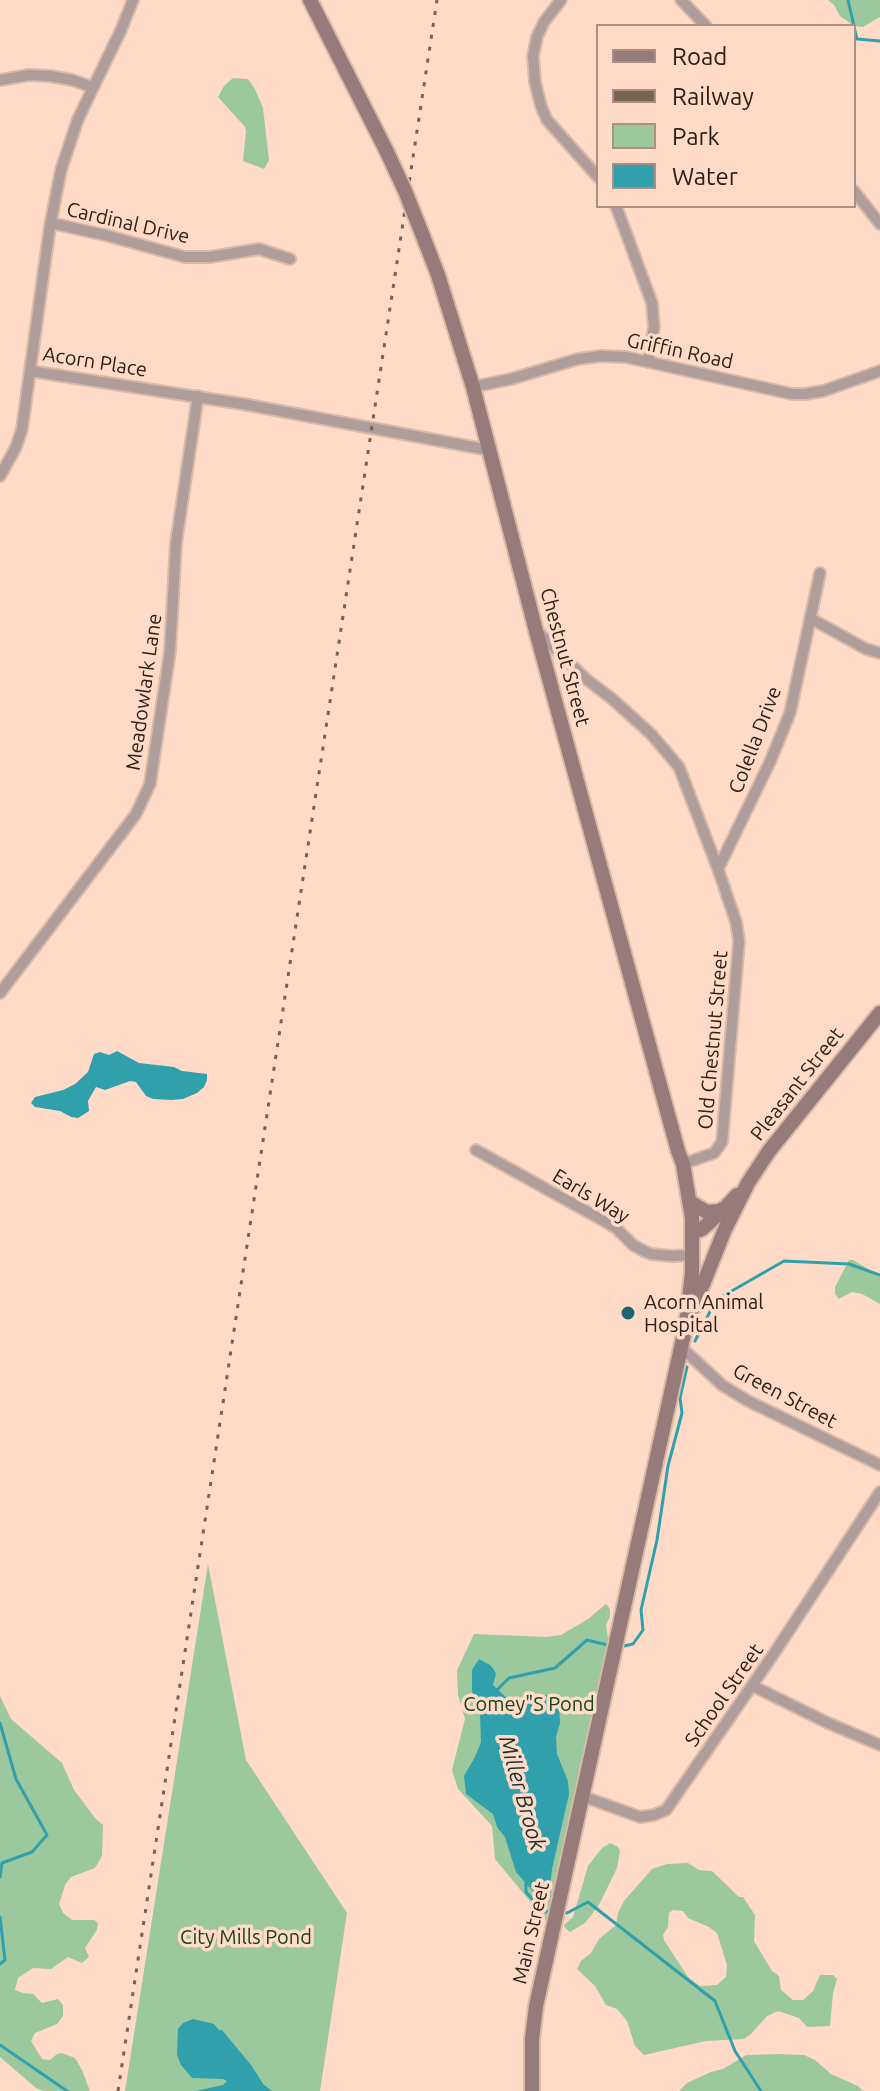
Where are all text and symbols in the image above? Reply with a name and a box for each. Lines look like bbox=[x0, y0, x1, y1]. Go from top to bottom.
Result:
legend bbox=[596, 24, 856, 208]
text: Road bbox=[672, 43, 727, 70]
text: Railway bbox=[672, 83, 754, 110]
text: Park bbox=[672, 123, 720, 150]
text: Water bbox=[672, 163, 738, 190]
street label: Cardinal Drive bbox=[64, 197, 192, 249]
street label: Griffin Road bbox=[625, 328, 735, 374]
street label: Acorn Place bbox=[41, 342, 149, 382]
street label: Chestnut Street bbox=[535, 585, 595, 729]
street label: Meadowlark Lane bbox=[121, 612, 167, 772]
street label: Colella Drive bbox=[724, 683, 786, 797]
street label: Old Chestnut Street bbox=[693, 950, 733, 1130]
street label: Pleasant Street bbox=[745, 1023, 849, 1145]
street label: Earls Way bbox=[548, 1164, 634, 1228]
place label: Acorn Animal Hospital bbox=[644, 1290, 764, 1337]
marker: Acorn Animal Hospital bbox=[619, 1304, 637, 1322]
street label: Green Street bbox=[729, 1358, 841, 1434]
street label: School Street bbox=[680, 1639, 768, 1751]
park label: Comey"S Pond bbox=[463, 1692, 595, 1716]
water label: Miller Brook bbox=[493, 1733, 551, 1853]
street label: Main Street bbox=[508, 1879, 554, 1987]
park label: City Mills Pond bbox=[180, 1925, 312, 1949]

